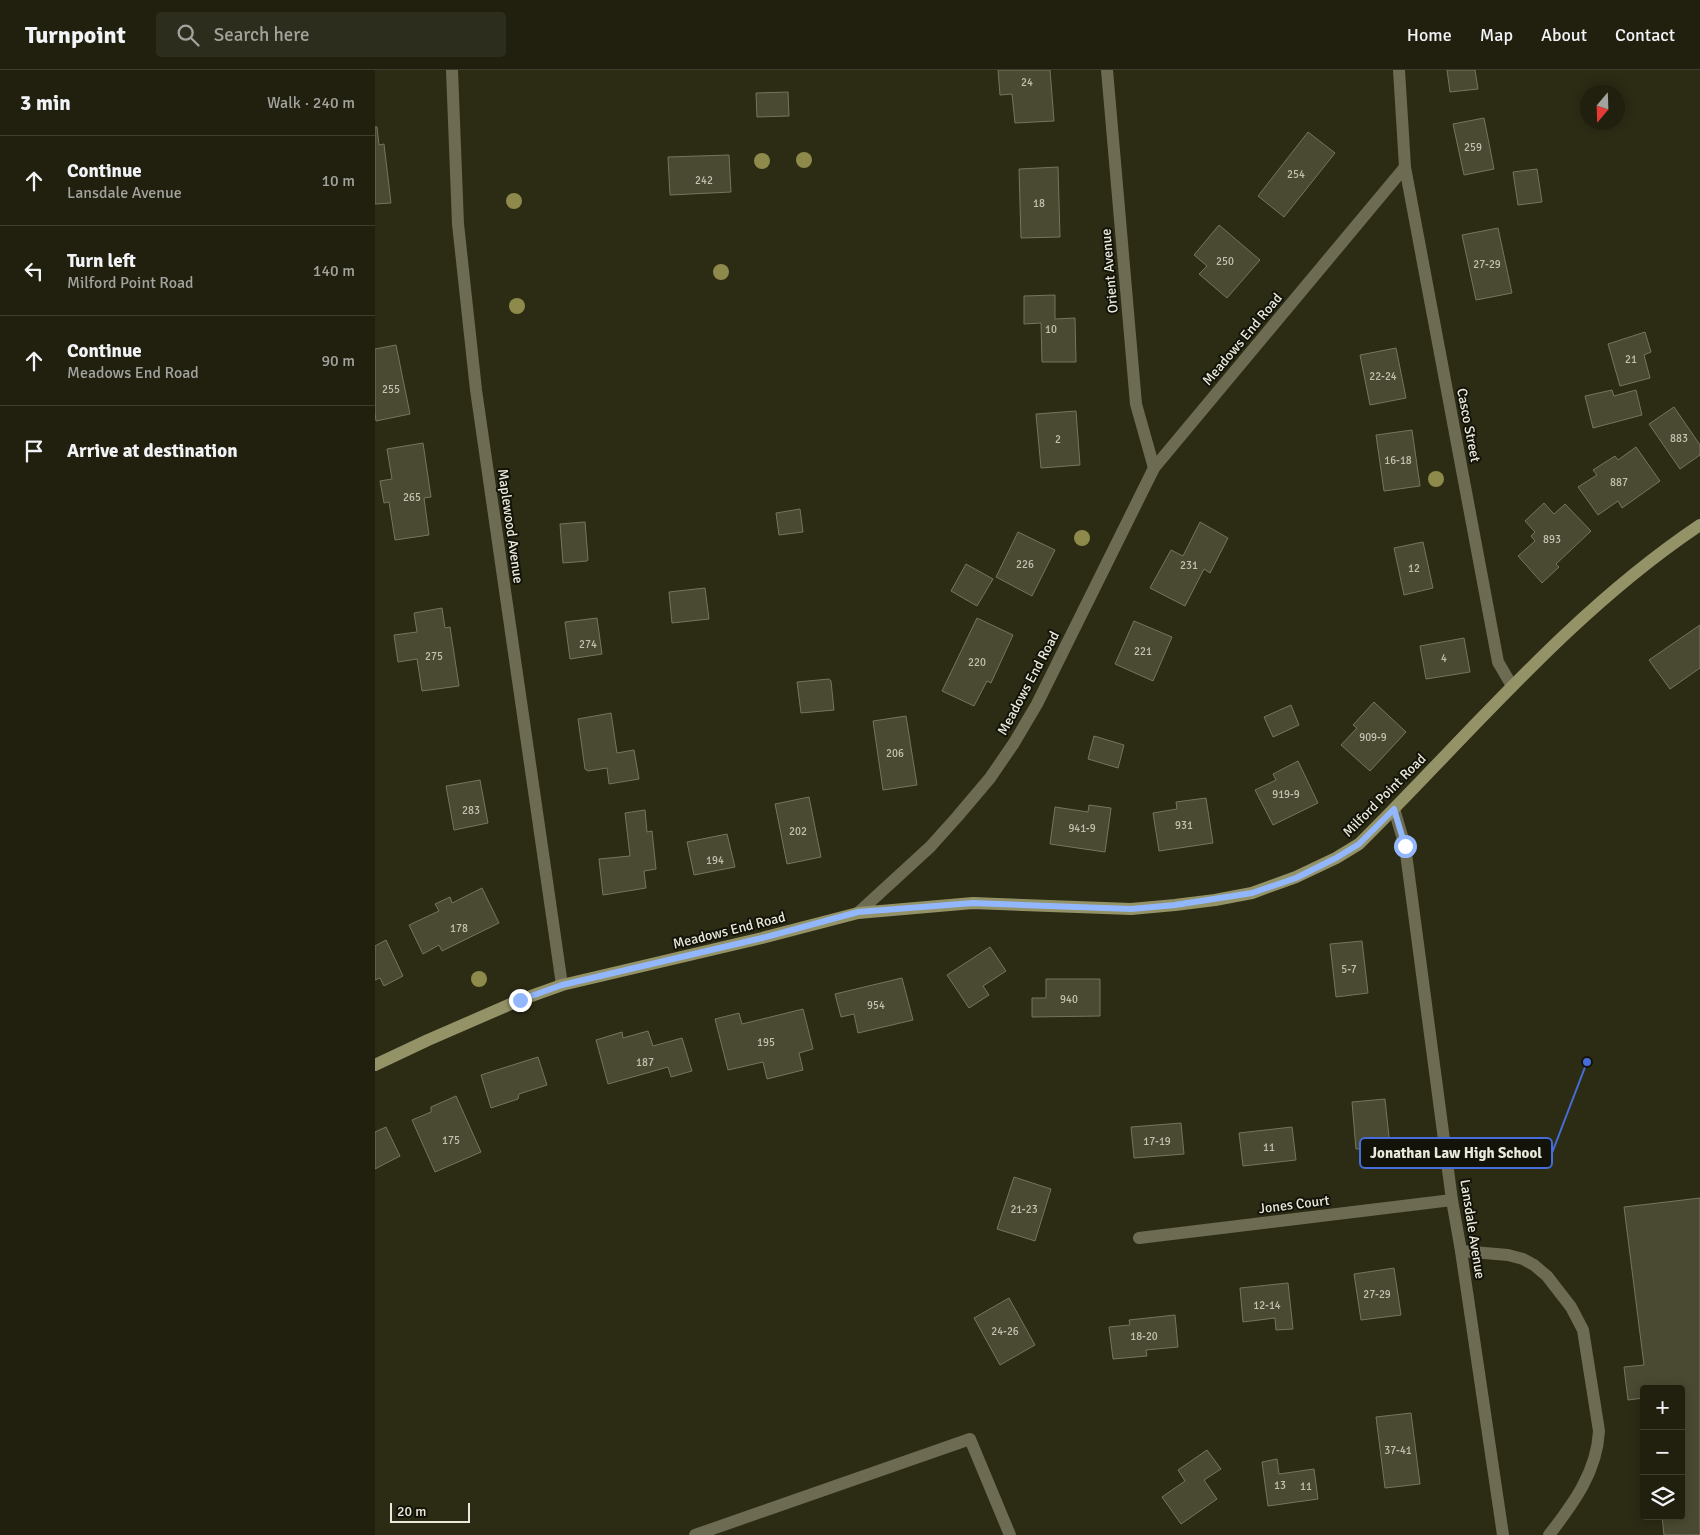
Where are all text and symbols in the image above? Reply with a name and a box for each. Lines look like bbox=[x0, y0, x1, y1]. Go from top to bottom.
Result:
search box bbox=[156, 12, 506, 57]
text: Turnpoint bbox=[25, 20, 126, 50]
icon: search bbox=[174, 21, 202, 49]
text: Search here bbox=[214, 23, 309, 47]
text: Home bbox=[1407, 24, 1452, 46]
text: Map bbox=[1480, 24, 1513, 46]
text: About bbox=[1541, 24, 1587, 46]
text: Contact bbox=[1615, 24, 1675, 46]
house number: 24 bbox=[1021, 76, 1033, 89]
north arrow bbox=[1580, 85, 1625, 130]
text: 3 min bbox=[20, 90, 71, 116]
text: Walk · 240 m bbox=[267, 93, 355, 113]
house number: 259 bbox=[1464, 141, 1482, 154]
text: Continue bbox=[67, 159, 142, 183]
icon: ahead bbox=[20, 167, 48, 195]
house number: 254 bbox=[1287, 168, 1305, 181]
text: 10 m bbox=[321, 171, 355, 191]
house number: 242 bbox=[695, 174, 713, 187]
text: Lansdale Avenue bbox=[67, 183, 182, 203]
house number: 18 bbox=[1033, 197, 1045, 210]
street label: Orient Avenue bbox=[1097, 228, 1122, 314]
text: Turn left bbox=[67, 249, 136, 273]
house number: 250 bbox=[1216, 255, 1234, 268]
icon: left bbox=[20, 257, 48, 285]
house number: 27-29 bbox=[1473, 258, 1501, 271]
text: 140 m bbox=[313, 261, 355, 281]
text: Milford Point Road bbox=[67, 273, 194, 293]
street label: Meadows End Road bbox=[1199, 290, 1286, 389]
house number: 10 bbox=[1045, 323, 1057, 336]
text: Continue bbox=[67, 339, 142, 363]
icon: ahead bbox=[20, 347, 48, 375]
text: 90 m bbox=[321, 351, 355, 371]
house number: 21 bbox=[1625, 353, 1637, 366]
text: Meadows End Road bbox=[67, 363, 199, 383]
house number: 22-24 bbox=[1369, 370, 1397, 383]
house number: 255 bbox=[382, 383, 400, 396]
street label: Casco Street bbox=[1453, 387, 1484, 464]
house number: 883 bbox=[1670, 432, 1688, 445]
house number: 2 bbox=[1055, 433, 1061, 446]
icon: arrive bbox=[20, 437, 48, 465]
text: Arrive at destination bbox=[67, 439, 238, 463]
house number: 16-18 bbox=[1384, 454, 1412, 467]
street label: Maplewood Avenue bbox=[494, 468, 527, 584]
house number: 887 bbox=[1610, 476, 1628, 489]
house number: 265 bbox=[403, 491, 421, 504]
house number: 893 bbox=[1543, 533, 1561, 546]
house number: 226 bbox=[1016, 558, 1034, 571]
house number: 231 bbox=[1180, 559, 1198, 572]
house number: 12 bbox=[1408, 562, 1420, 575]
street label: Meadows End Road bbox=[994, 628, 1063, 738]
house number: 274 bbox=[579, 638, 597, 651]
house number: 221 bbox=[1134, 645, 1152, 658]
house number: 275 bbox=[425, 650, 443, 663]
house number: 4 bbox=[1441, 652, 1447, 665]
house number: 220 bbox=[968, 656, 986, 669]
house number: 909-9 bbox=[1359, 731, 1387, 744]
house number: 206 bbox=[886, 747, 904, 760]
street label: Milford Point Road bbox=[1339, 750, 1430, 841]
house number: 919-9 bbox=[1272, 788, 1300, 801]
house number: 283 bbox=[462, 804, 480, 817]
house number: 931 bbox=[1175, 819, 1193, 832]
house number: 941-9 bbox=[1068, 822, 1096, 835]
house number: 202 bbox=[789, 825, 807, 838]
route start bbox=[1394, 835, 1417, 858]
house number: 194 bbox=[706, 854, 724, 867]
street label: Meadows End Road bbox=[671, 908, 787, 953]
house number: 178 bbox=[450, 922, 468, 935]
house number: 5-7 bbox=[1341, 963, 1357, 976]
route end bbox=[509, 989, 532, 1012]
house number: 940 bbox=[1060, 993, 1078, 1006]
house number: 954 bbox=[867, 999, 885, 1012]
house number: 195 bbox=[757, 1036, 775, 1049]
house number: 187 bbox=[636, 1056, 654, 1069]
house number: 175 bbox=[442, 1134, 460, 1147]
house number: 17-19 bbox=[1143, 1135, 1171, 1148]
callout: Jonathan Law High School bbox=[1360, 1138, 1552, 1168]
house number: 11 bbox=[1263, 1141, 1275, 1154]
text: Jonathan Law High School bbox=[1370, 1144, 1542, 1162]
street label: Lansdale Avenue bbox=[1456, 1178, 1489, 1280]
street label: Jones Court bbox=[1258, 1192, 1330, 1217]
house number: 21-23 bbox=[1010, 1203, 1038, 1216]
house number: 27-29 bbox=[1363, 1288, 1391, 1301]
house number: 12-14 bbox=[1253, 1299, 1281, 1312]
house number: 24-26 bbox=[991, 1325, 1019, 1338]
house number: 18-20 bbox=[1130, 1330, 1158, 1343]
map controls bbox=[1640, 1385, 1685, 1520]
button: + bbox=[1640, 1385, 1685, 1430]
button: − bbox=[1640, 1430, 1685, 1475]
house number: 37-41 bbox=[1384, 1444, 1412, 1457]
button: layers bbox=[1640, 1475, 1685, 1520]
house number: 13 bbox=[1274, 1479, 1286, 1492]
house number: 11 bbox=[1300, 1480, 1312, 1493]
scale bar bbox=[390, 1500, 470, 1523]
text: 20 m bbox=[397, 1503, 426, 1520]

